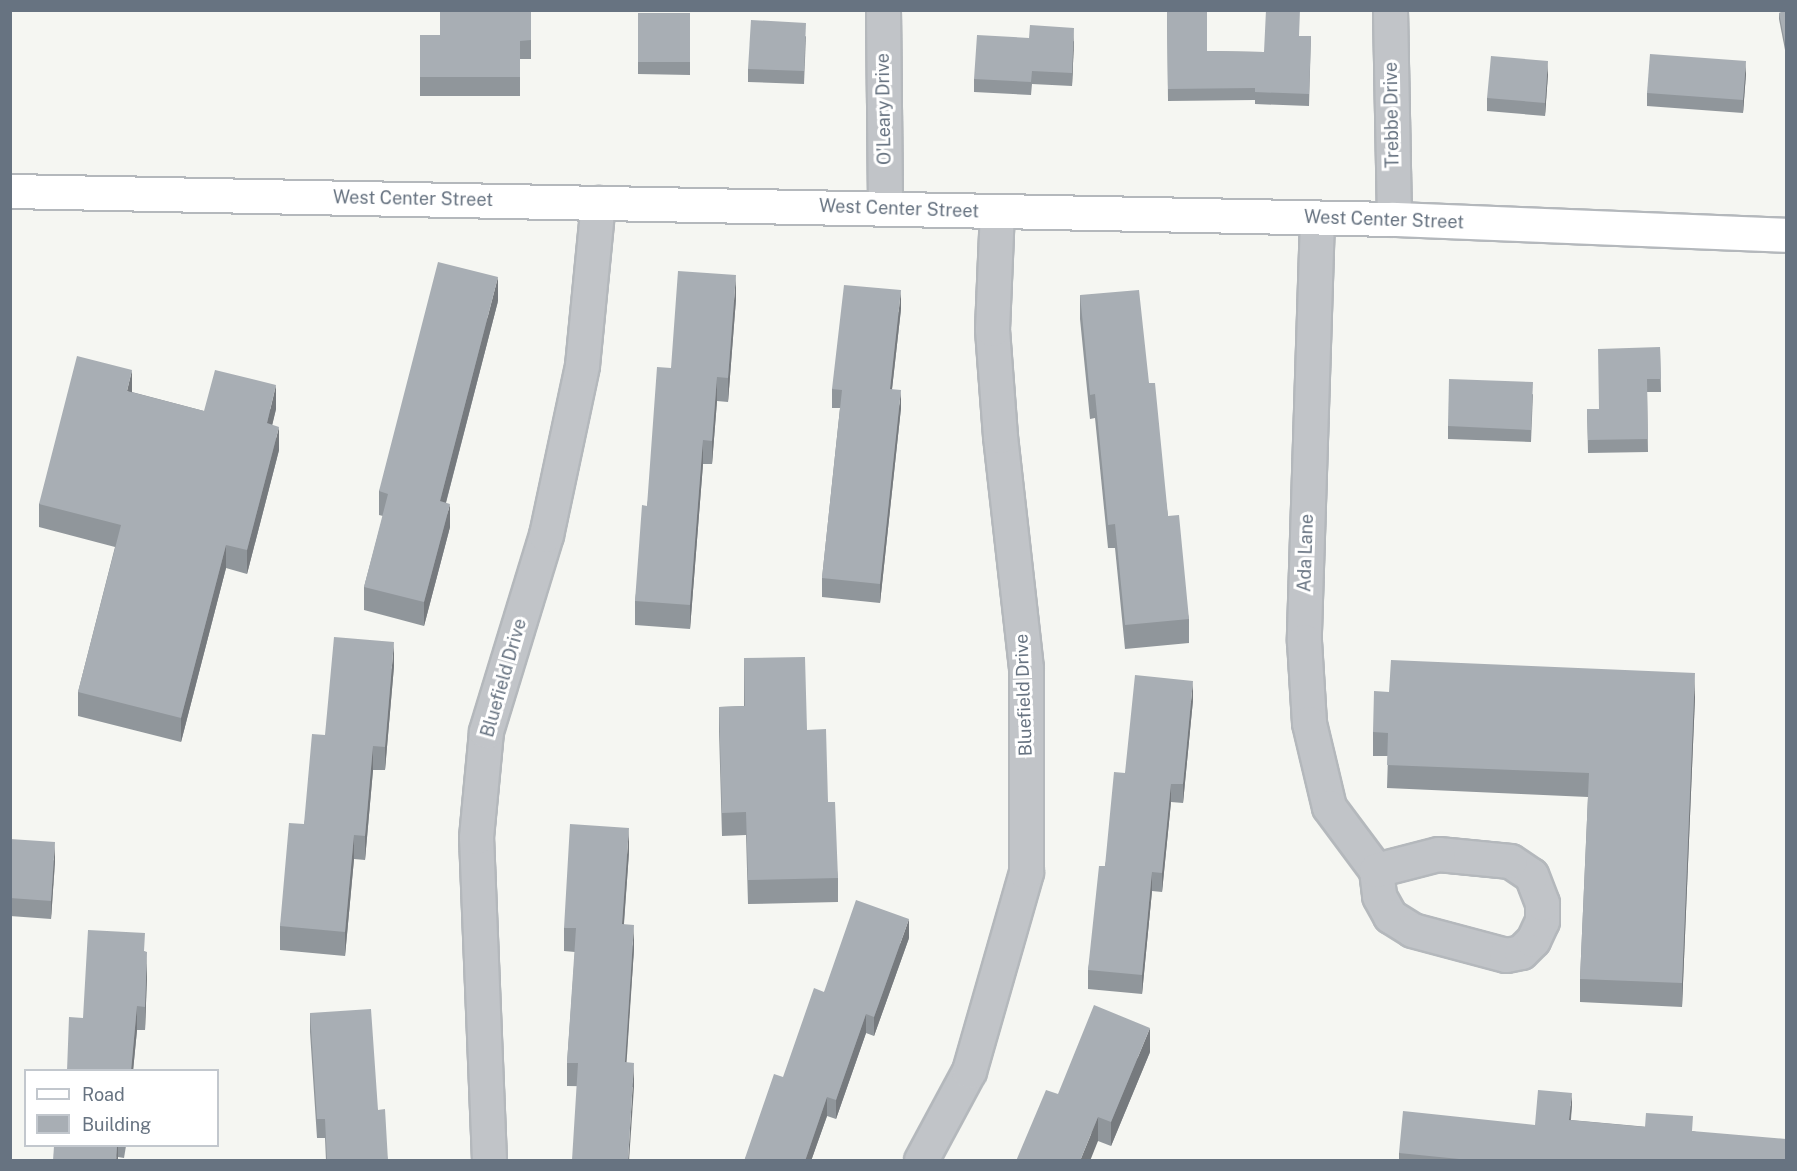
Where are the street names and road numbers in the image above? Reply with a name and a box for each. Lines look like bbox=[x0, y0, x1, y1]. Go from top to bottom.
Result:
street label: O'Leary Drive bbox=[872, 53, 896, 165]
street label: Trebbe Drive bbox=[1380, 62, 1404, 168]
street label: West Center Street bbox=[333, 187, 493, 211]
street label: West Center Street bbox=[819, 195, 979, 223]
street label: West Center Street bbox=[1304, 206, 1464, 234]
street label: Ada Lane bbox=[1294, 514, 1318, 592]
street label: Bluefield Drive bbox=[477, 616, 531, 740]
street label: Bluefield Drive bbox=[1011, 633, 1037, 757]

